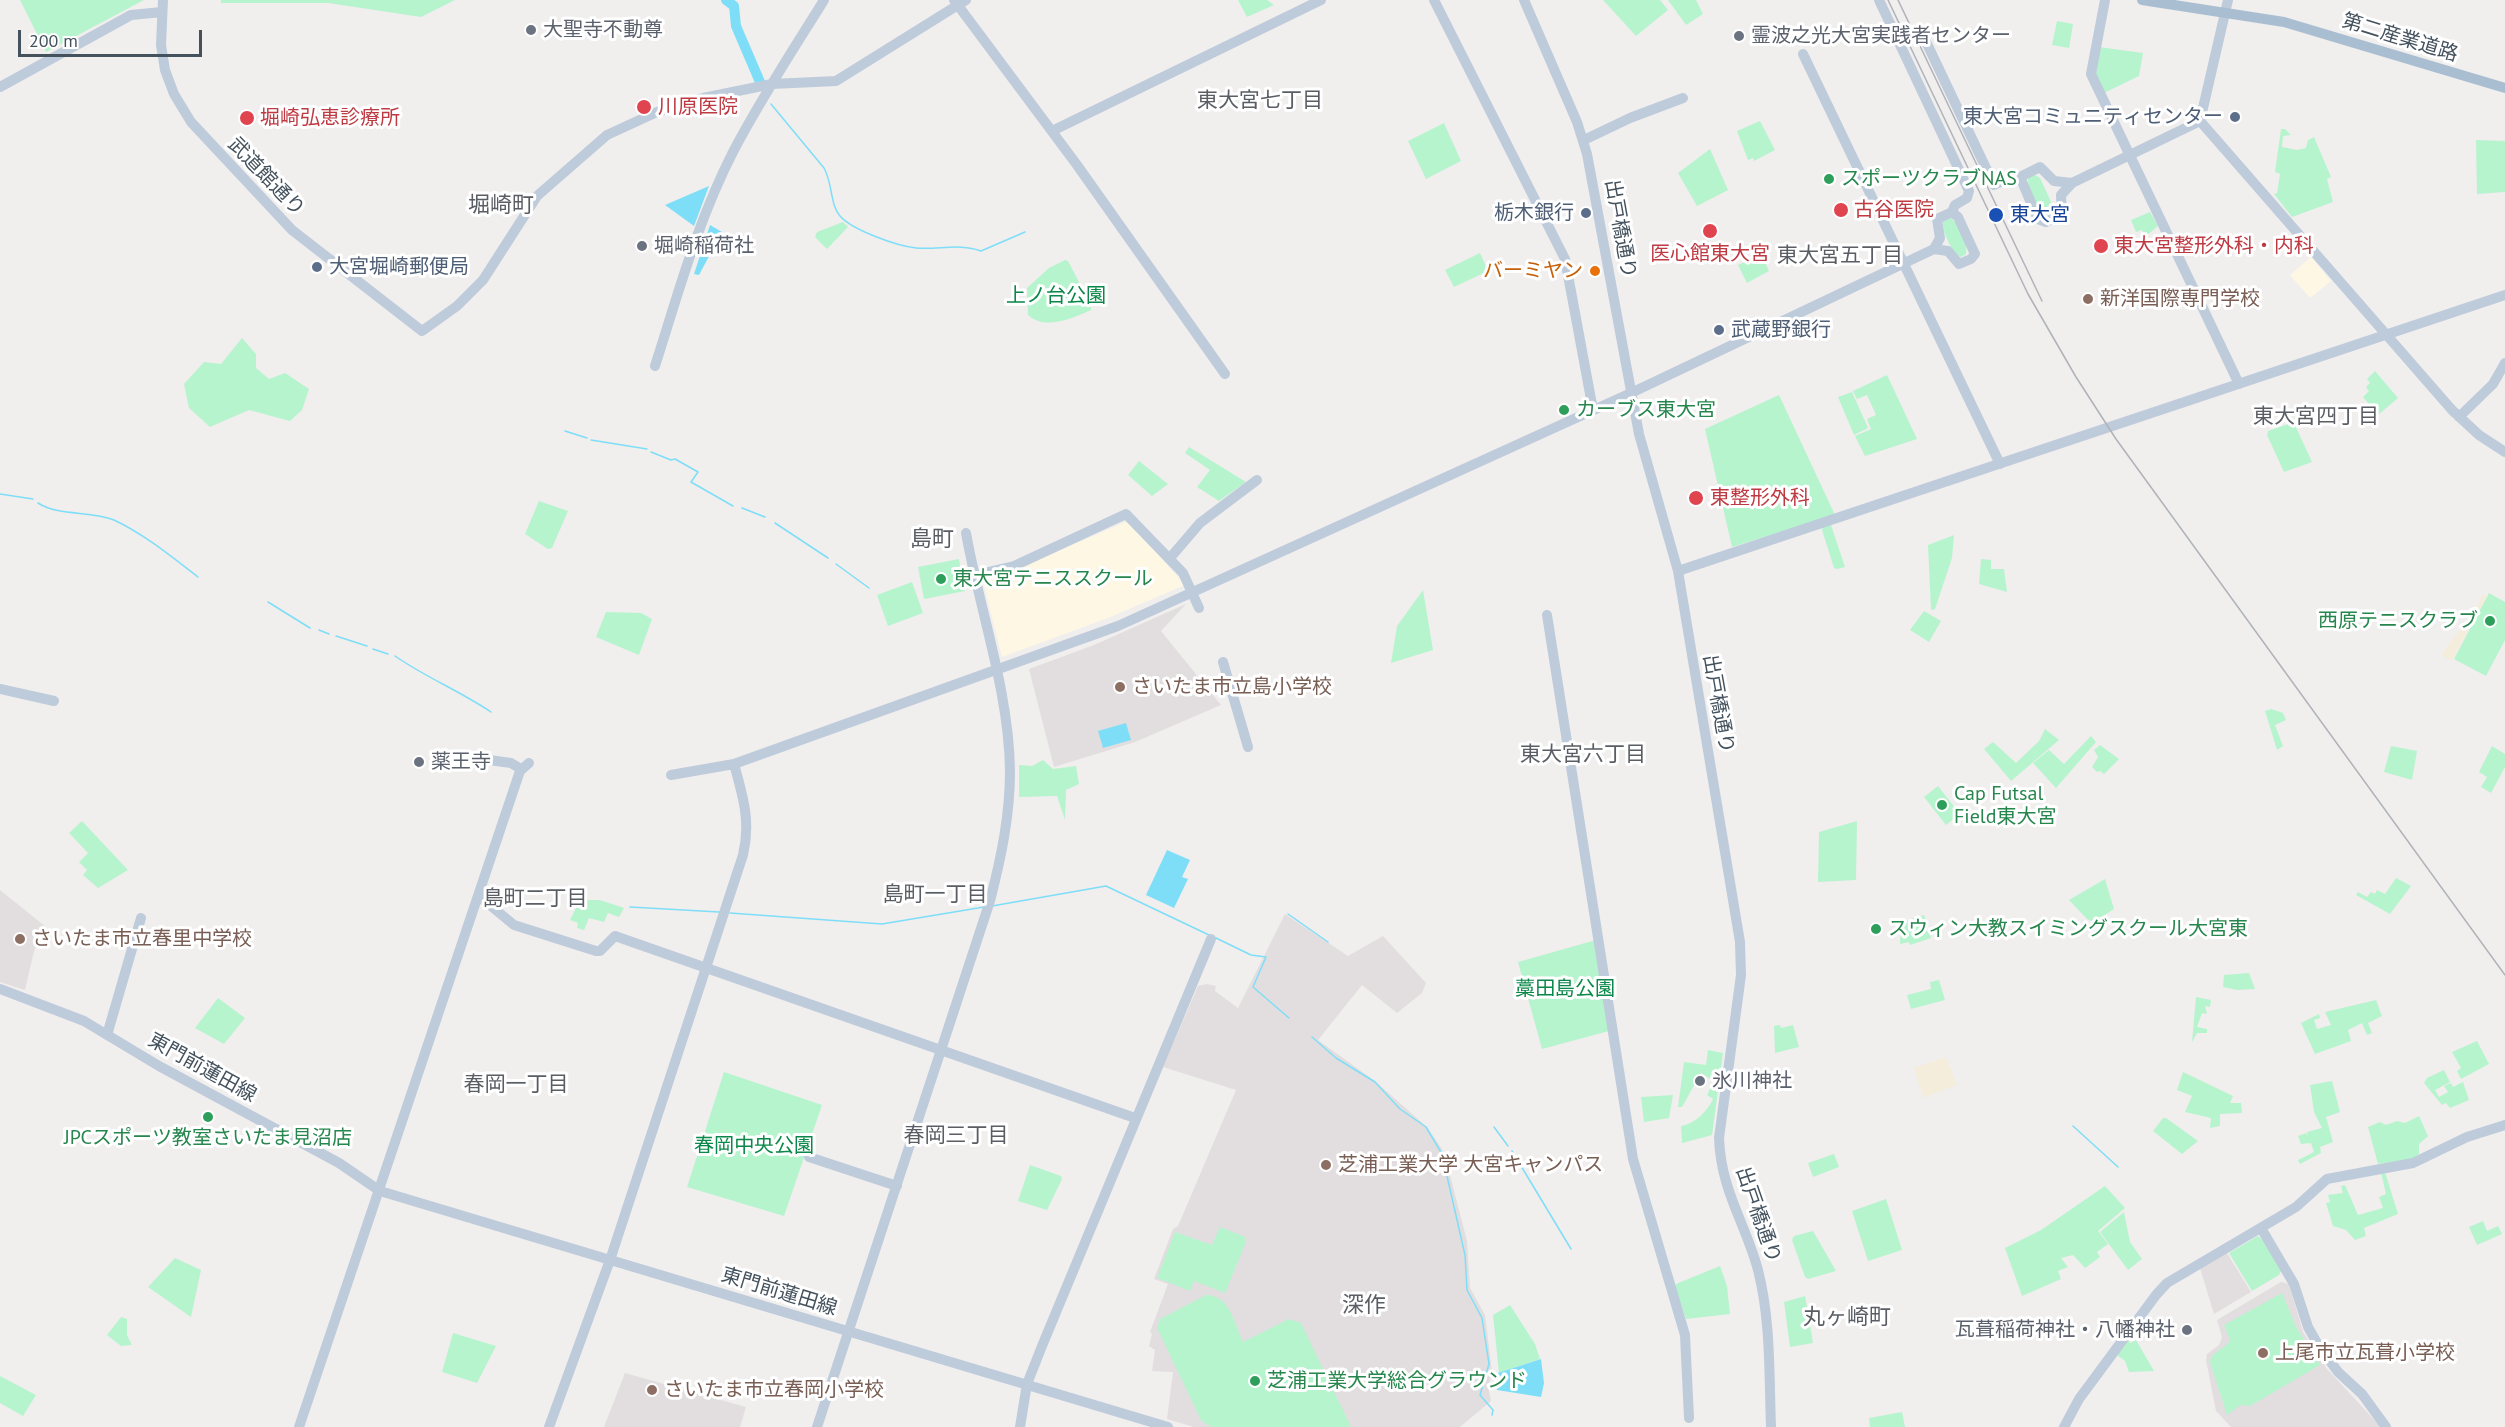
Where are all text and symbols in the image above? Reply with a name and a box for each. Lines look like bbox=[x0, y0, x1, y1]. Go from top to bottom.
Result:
street label: 第二産業道路 bbox=[2339, 9, 2461, 67]
scale bar bbox=[21, 18, 206, 56]
place label: 大聖寺不動尊 bbox=[543, 18, 663, 42]
marker: 大聖寺不動尊 bbox=[524, 23, 538, 37]
place label: 霊波之光大宮実践者センター bbox=[1751, 24, 2011, 48]
text: 200 m bbox=[29, 29, 78, 52]
marker: 霊波之光大宮実践者センター bbox=[1732, 29, 1746, 43]
district label: 東大宮七丁目 bbox=[1197, 88, 1323, 114]
place label: 川原医院 bbox=[658, 95, 738, 119]
marker: 川原医院 bbox=[635, 98, 653, 116]
place label: 東大宮コミュニティセンター bbox=[1963, 105, 2223, 129]
place label: 堀崎弘恵診療所 bbox=[260, 106, 400, 130]
marker: 堀崎弘恵診療所 bbox=[238, 109, 256, 127]
marker: 東大宮コミュニティセンター bbox=[2228, 110, 2242, 124]
street label: 武道館通り bbox=[223, 133, 309, 221]
place label: スポーツクラブNAS bbox=[1841, 167, 2017, 191]
marker: スポーツクラブNAS bbox=[1822, 172, 1836, 186]
street label: 出戸橋通り bbox=[1599, 178, 1641, 280]
district label: 堀崎町 bbox=[468, 193, 534, 219]
place label: 古谷医院 bbox=[1854, 198, 1934, 222]
place label: 栃木銀行 bbox=[1494, 201, 1574, 225]
marker: 古谷医院 bbox=[1832, 201, 1850, 219]
place label: 東大宮 bbox=[2010, 203, 2070, 227]
marker: 栃木銀行 bbox=[1579, 206, 1593, 220]
marker: 東大宮 bbox=[1987, 206, 2005, 224]
marker: 医心館東大宮 bbox=[1701, 222, 1719, 240]
place label: 堀崎稲荷社 bbox=[654, 234, 754, 258]
place label: 東大宮整形外科・内科 bbox=[2114, 234, 2314, 258]
marker: 東大宮整形外科・内科 bbox=[2092, 237, 2110, 255]
marker: 堀崎稲荷社 bbox=[635, 239, 649, 253]
place label: 医心館東大宮 bbox=[1650, 242, 1770, 266]
district label: 東大宮五丁目 bbox=[1777, 243, 1903, 269]
place label: 大宮堀崎郵便局 bbox=[329, 255, 469, 279]
place label: バーミヤン bbox=[1483, 259, 1583, 283]
marker: 大宮堀崎郵便局 bbox=[310, 260, 324, 274]
marker: バーミヤン bbox=[1588, 264, 1602, 278]
park label: 上ノ台公園 bbox=[1006, 284, 1106, 308]
place label: 新洋国際専門学校 bbox=[2100, 287, 2260, 311]
marker: 新洋国際専門学校 bbox=[2081, 292, 2095, 306]
place label: 武蔵野銀行 bbox=[1731, 318, 1831, 342]
marker: 武蔵野銀行 bbox=[1712, 323, 1726, 337]
place label: カーブス東大宮 bbox=[1576, 398, 1716, 422]
marker: カーブス東大宮 bbox=[1557, 403, 1571, 417]
district label: 東大宮四丁目 bbox=[2253, 404, 2379, 430]
place label: 東整形外科 bbox=[1710, 486, 1810, 510]
marker: 東整形外科 bbox=[1687, 489, 1705, 507]
district label: 島町 bbox=[910, 527, 954, 553]
place label: 東大宮テニススクール bbox=[953, 567, 1153, 591]
marker: 東大宮テニススクール bbox=[934, 572, 948, 586]
place label: 西原テニスクラブ bbox=[2318, 609, 2478, 633]
marker: 西原テニスクラブ bbox=[2483, 614, 2497, 628]
street label: 出戸橋通り bbox=[1697, 653, 1739, 755]
place label: さいたま市立島小学校 bbox=[1132, 675, 1332, 699]
marker: さいたま市立島小学校 bbox=[1113, 680, 1127, 694]
district label: 東大宮六丁目 bbox=[1520, 742, 1646, 768]
place label: 薬王寺 bbox=[431, 750, 491, 774]
marker: 薬王寺 bbox=[412, 755, 426, 769]
place label: Cap Futsal Field東大宮 bbox=[1954, 782, 2056, 829]
marker: Cap Futsal Field東大宮 bbox=[1935, 798, 1949, 812]
district label: 島町一丁目 bbox=[883, 882, 987, 908]
district label: 島町二丁目 bbox=[483, 886, 587, 912]
place label: スウィン大教スイミングスクール大宮東 bbox=[1888, 917, 2248, 941]
marker: スウィン大教スイミングスクール大宮東 bbox=[1869, 922, 1883, 936]
place label: さいたま市立春里中学校 bbox=[32, 927, 252, 951]
marker: さいたま市立春里中学校 bbox=[13, 932, 27, 946]
park label: 藁田島公園 bbox=[1515, 977, 1615, 1001]
street label: 東門前蓮田線 bbox=[144, 1028, 260, 1108]
place label: 氷川神社 bbox=[1712, 1069, 1792, 1093]
district label: 春岡一丁目 bbox=[464, 1072, 568, 1098]
marker: 氷川神社 bbox=[1693, 1074, 1707, 1088]
marker: JPCスポーツ教室さいたま見沼店 bbox=[201, 1110, 215, 1124]
district label: 春岡三丁目 bbox=[904, 1123, 1008, 1149]
place label: JPCスポーツ教室さいたま見沼店 bbox=[64, 1126, 352, 1150]
park label: 春岡中央公園 bbox=[694, 1134, 814, 1158]
place label: 芝浦工業大学 大宮キャンパス bbox=[1338, 1153, 1603, 1177]
marker: 芝浦工業大学 大宮キャンパス bbox=[1319, 1158, 1333, 1172]
street label: 出戸橋通り bbox=[1730, 1164, 1786, 1266]
street label: 東門前蓮田線 bbox=[718, 1263, 840, 1321]
district label: 深作 bbox=[1342, 1293, 1386, 1319]
district label: 丸ヶ崎町 bbox=[1803, 1305, 1891, 1331]
place label: 瓦葺稲荷神社・八幡神社 bbox=[1955, 1318, 2175, 1342]
marker: 瓦葺稲荷神社・八幡神社 bbox=[2180, 1323, 2194, 1337]
place label: 上尾市立瓦葺小学校 bbox=[2275, 1341, 2455, 1365]
marker: 上尾市立瓦葺小学校 bbox=[2256, 1346, 2270, 1360]
place label: 芝浦工業大学総合グラウンド bbox=[1267, 1369, 1527, 1393]
marker: 芝浦工業大学総合グラウンド bbox=[1248, 1374, 1262, 1388]
place label: さいたま市立春岡小学校 bbox=[664, 1378, 884, 1402]
marker: さいたま市立春岡小学校 bbox=[645, 1383, 659, 1397]

